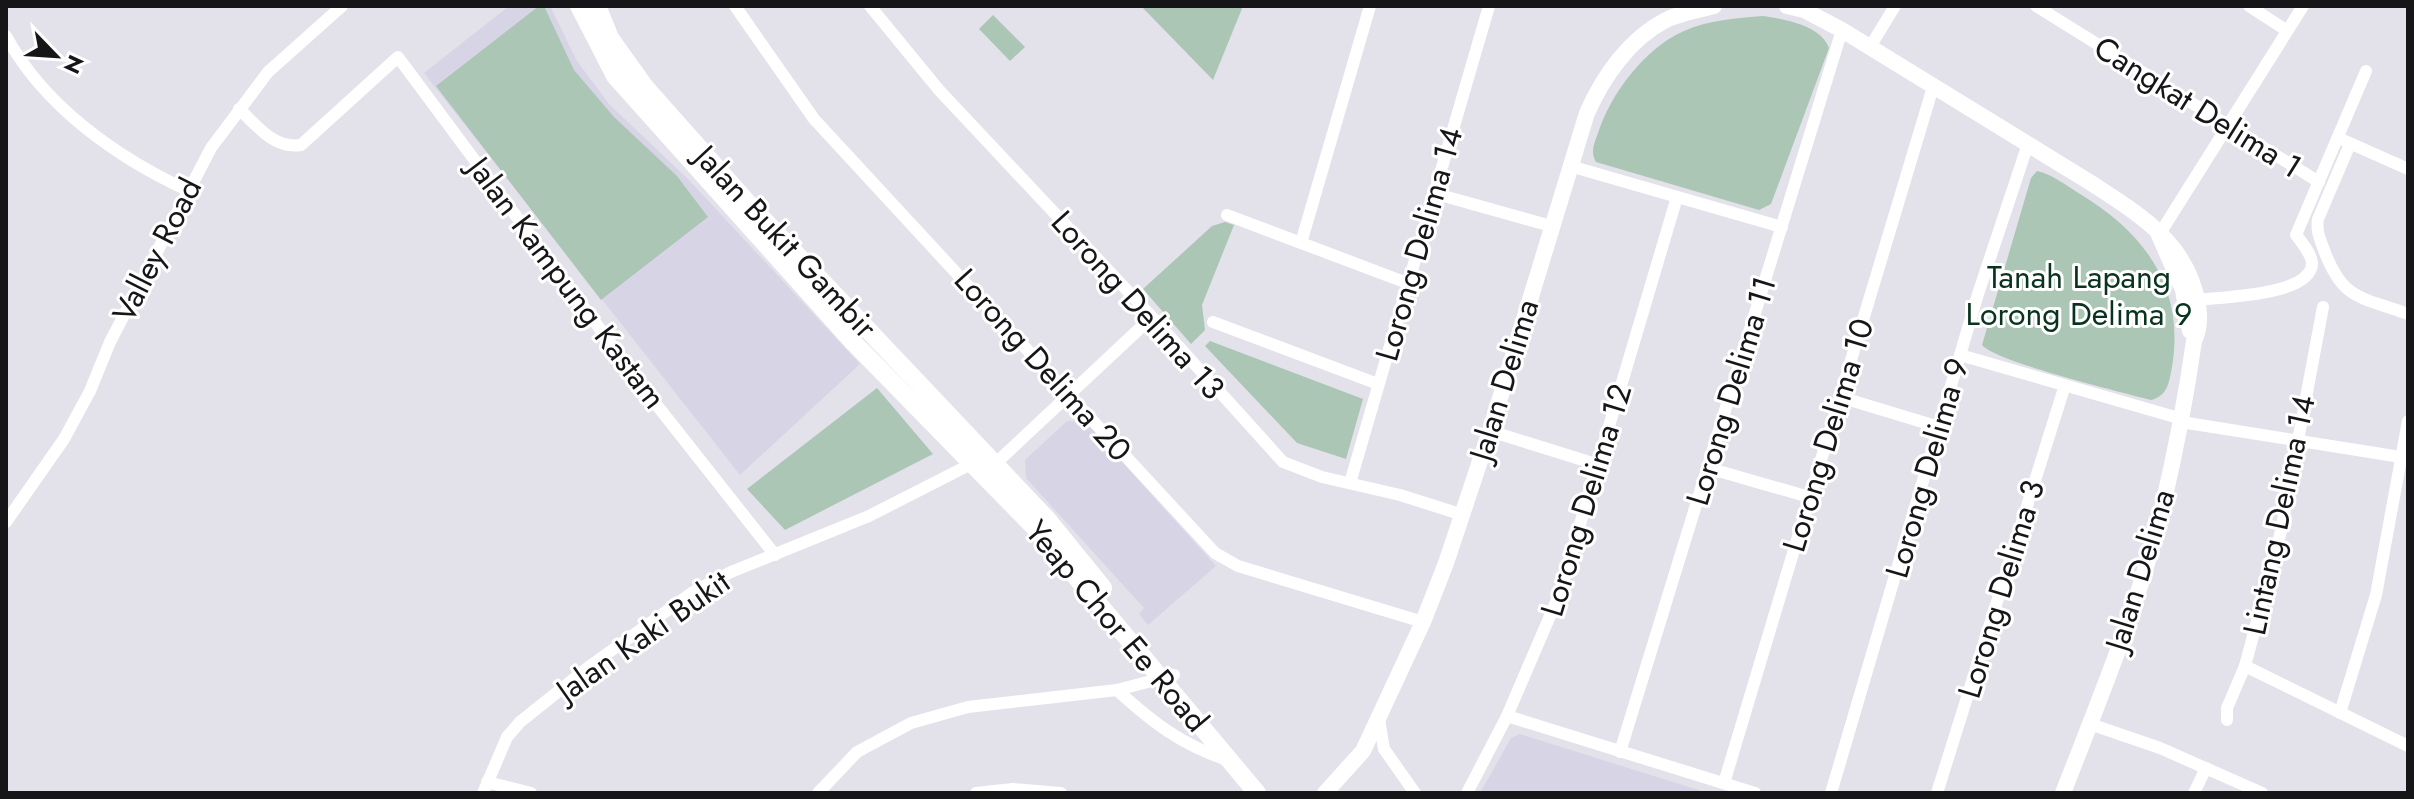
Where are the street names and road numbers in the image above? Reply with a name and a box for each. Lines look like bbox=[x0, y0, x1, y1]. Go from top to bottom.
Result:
street label: Cangkat Delima 1 bbox=[2085, 25, 2311, 189]
street label: Lorong Delima 14 bbox=[1364, 122, 1474, 366]
street label: Jalan Bukit Gambir bbox=[681, 132, 888, 349]
street label: Jalan Kampung Kastam bbox=[455, 144, 677, 419]
street label: Valley Road bbox=[101, 170, 213, 330]
street label: Lorong Delima 13 bbox=[1041, 200, 1235, 410]
street label: Lorong Delima 20 bbox=[944, 258, 1142, 472]
street label: Lorong Delima 11 bbox=[1674, 271, 1788, 511]
street label: Jalan Delima bbox=[1456, 294, 1550, 470]
street label: Lorong Delima 10 bbox=[1771, 313, 1885, 557]
street label: Lorong Delima 9 bbox=[1874, 353, 1980, 583]
street label: Lorong Delima 12 bbox=[1529, 378, 1643, 622]
street label: Lintang Delima 14 bbox=[2231, 391, 2327, 639]
street label: Lorong Delima 3 bbox=[1946, 474, 2056, 704]
street label: Jalan Delima bbox=[2092, 484, 2186, 660]
street label: Yeap Chor Ee Road bbox=[1015, 510, 1219, 742]
street label: Jalan Kaki Bukit bbox=[544, 559, 739, 715]

